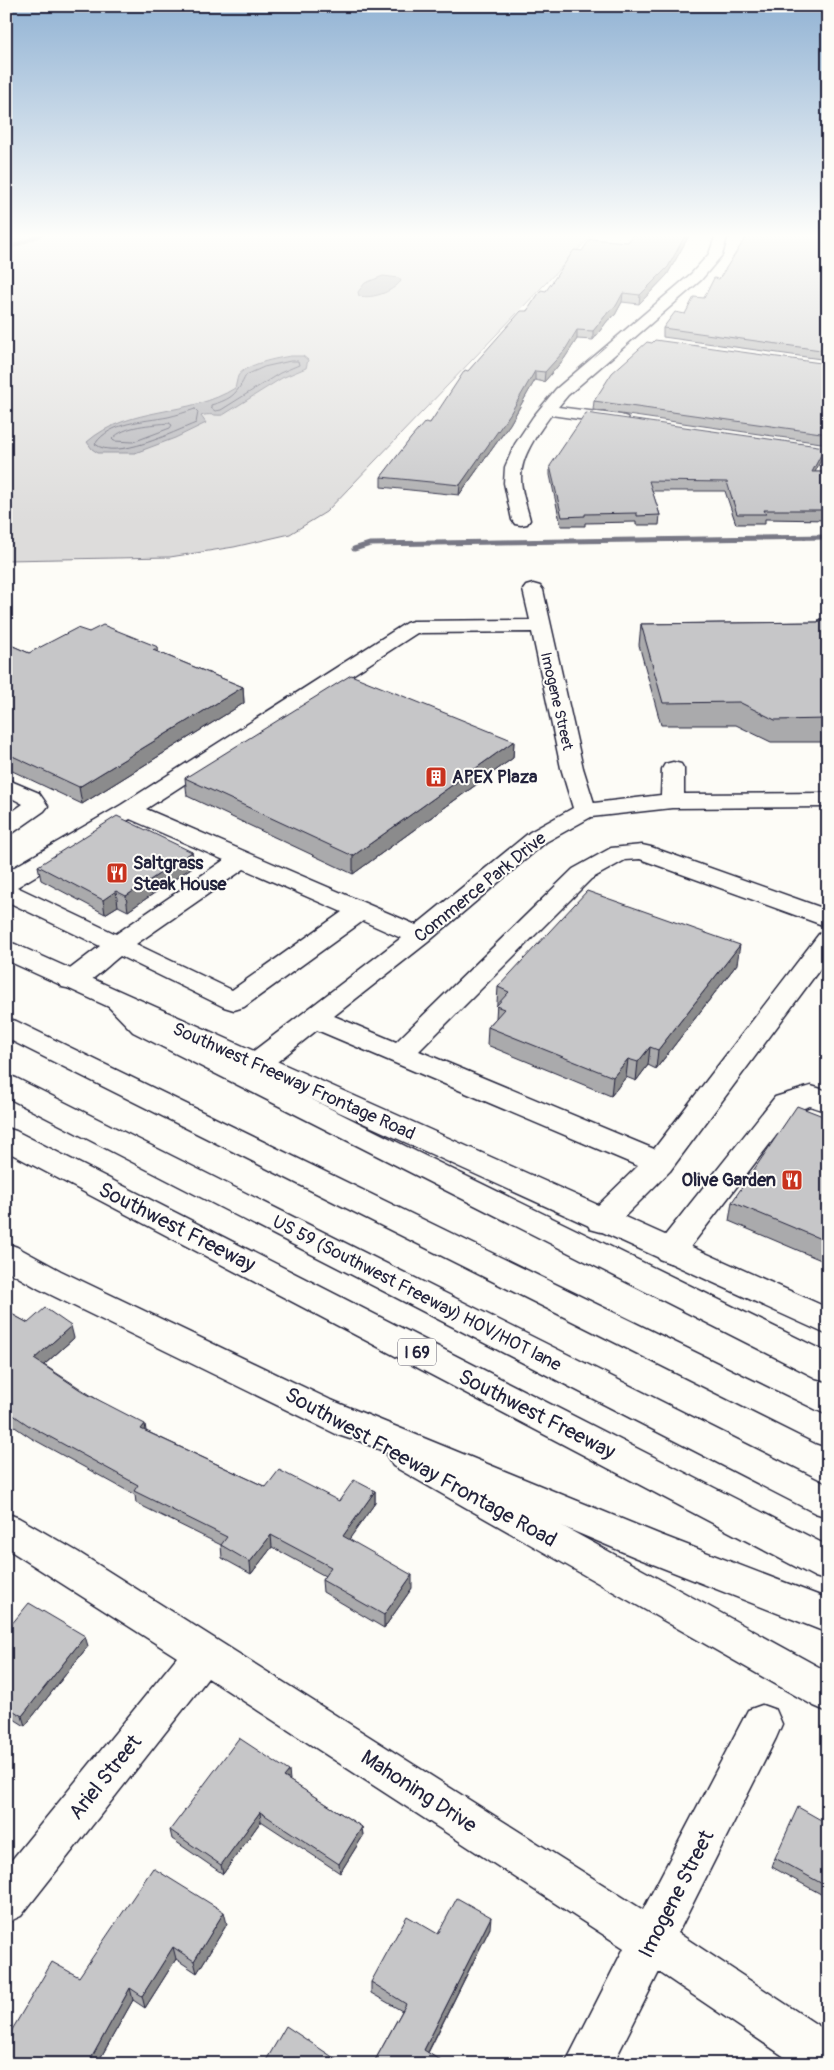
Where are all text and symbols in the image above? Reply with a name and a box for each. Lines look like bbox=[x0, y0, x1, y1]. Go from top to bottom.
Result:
street label: Imogene Street bbox=[536, 650, 577, 753]
building icon: APEX Plaza bbox=[424, 765, 448, 789]
place label: APEX Plaza bbox=[452, 766, 538, 789]
street label: Commerce Park Drive bbox=[410, 827, 551, 948]
place label: Saltgrass Steak House bbox=[133, 852, 228, 896]
restaurant icon: Saltgrass Steak House bbox=[105, 861, 129, 885]
street label: Southwest Freeway Frontage Road bbox=[169, 1017, 419, 1145]
restaurant icon: Olive Garden bbox=[780, 1168, 804, 1192]
place label: Olive Garden bbox=[682, 1169, 776, 1192]
street label: Southwest Freeway bbox=[94, 1176, 260, 1279]
street label: US 59 (Southwest Freeway) HOV/HOT lane bbox=[268, 1210, 565, 1377]
road number: I 69 bbox=[398, 1338, 436, 1365]
street label: Southwest Freeway bbox=[454, 1363, 620, 1466]
street label: Southwest Freeway Frontage Road bbox=[280, 1381, 562, 1554]
street label: Ariel Street bbox=[63, 1729, 148, 1825]
street label: Mahoning Drive bbox=[356, 1744, 482, 1839]
street label: Imogene Street bbox=[633, 1825, 721, 1963]

